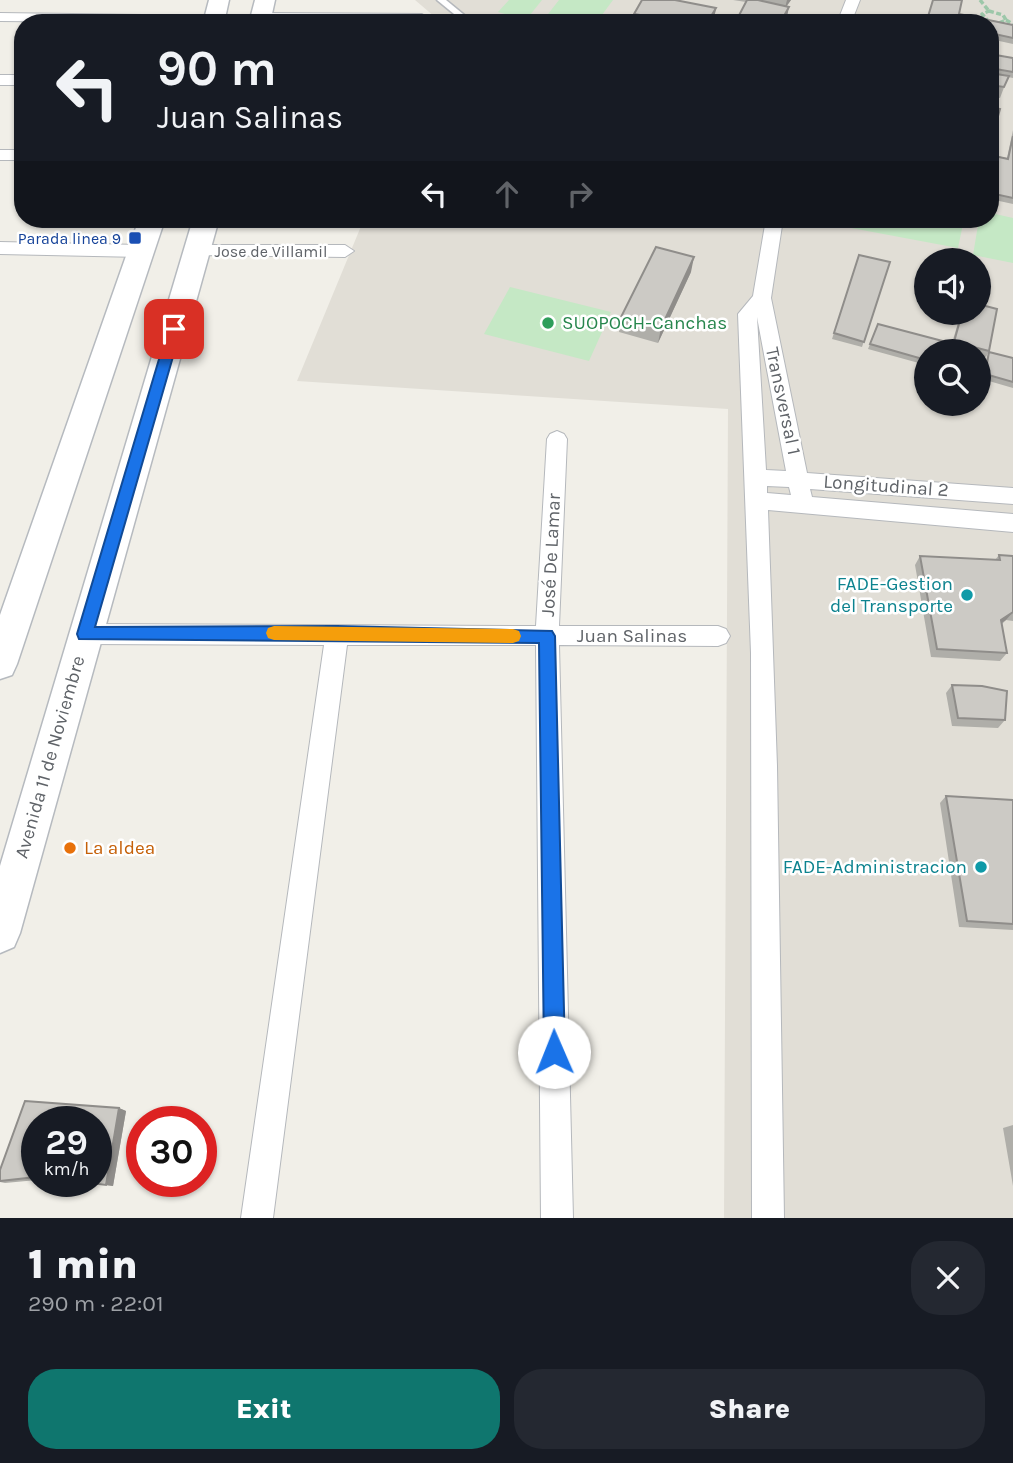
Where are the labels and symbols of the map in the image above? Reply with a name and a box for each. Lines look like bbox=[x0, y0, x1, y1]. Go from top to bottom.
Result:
place label: Parada linea 9 bbox=[18, 229, 121, 248]
marker: Parada linea 9 bbox=[127, 230, 143, 246]
street label: Jose de Villamil bbox=[215, 242, 327, 261]
pin bbox=[144, 299, 204, 359]
place label: SUOPOCH-Canchas bbox=[562, 312, 727, 334]
marker: SUOPOCH-Canchas bbox=[540, 315, 556, 331]
street label: Transversal 1 bbox=[761, 345, 805, 457]
street label: Longitudinal 2 bbox=[823, 471, 949, 501]
street label: José De Lamar bbox=[537, 493, 565, 617]
place label: FADE-Gestion del Transporte bbox=[830, 573, 953, 617]
marker: FADE-Gestion del Transporte bbox=[959, 587, 975, 603]
street label: Juan Salinas bbox=[577, 625, 687, 647]
street label: Avenida 11 de Noviembre bbox=[11, 653, 89, 861]
place label: La aldea bbox=[84, 837, 155, 859]
marker: La aldea bbox=[62, 840, 78, 856]
place label: FADE-Administracion bbox=[783, 856, 967, 878]
marker: FADE-Administracion bbox=[973, 859, 989, 875]
position arrow bbox=[517, 1015, 591, 1089]
speed limit sign: 30 bbox=[126, 1106, 217, 1197]

